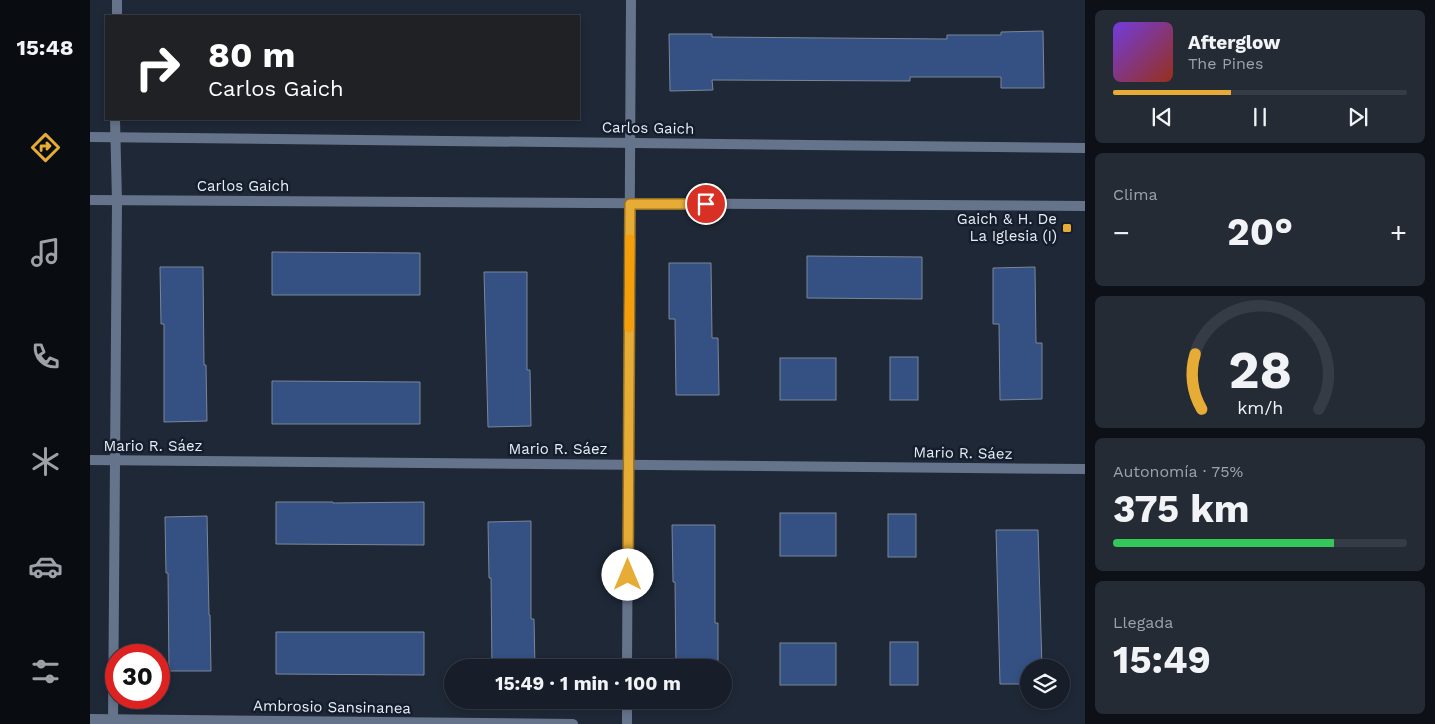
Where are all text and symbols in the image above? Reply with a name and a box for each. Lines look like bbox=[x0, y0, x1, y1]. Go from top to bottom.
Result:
text: Afterglow bbox=[1188, 31, 1280, 54]
text: 80 m bbox=[208, 34, 295, 76]
text: 15:48 bbox=[17, 35, 73, 60]
icon: right bbox=[125, 35, 190, 100]
text: The Pines bbox=[1188, 54, 1264, 73]
text: Carlos Gaich bbox=[208, 76, 344, 101]
icon: previous bbox=[1148, 103, 1176, 131]
icon: pause bbox=[1246, 103, 1274, 131]
icon: next bbox=[1344, 103, 1372, 131]
street label: Carlos Gaich bbox=[602, 118, 694, 138]
icon: directions bbox=[28, 130, 63, 165]
street label: Carlos Gaich bbox=[197, 177, 289, 195]
pin bbox=[685, 183, 727, 225]
text: Clima bbox=[1113, 185, 1157, 204]
icon: arrive bbox=[692, 190, 720, 218]
place label: Gaich & H. De La Iglesia (I) bbox=[957, 210, 1057, 245]
text: 20° bbox=[1227, 210, 1293, 254]
text: − bbox=[1113, 216, 1130, 249]
text: + bbox=[1390, 216, 1407, 249]
marker: Gaich & H. De La Iglesia (I) bbox=[1061, 222, 1073, 234]
icon: music bbox=[28, 235, 63, 270]
icon: phone bbox=[28, 339, 63, 374]
text: 28 bbox=[1228, 340, 1292, 401]
text: km/h bbox=[1237, 397, 1283, 418]
street label: Mario R. Sáez bbox=[103, 437, 203, 455]
street label: Mario R. Sáez bbox=[508, 440, 608, 458]
street label: Mario R. Sáez bbox=[913, 443, 1013, 463]
icon: climate bbox=[28, 444, 63, 479]
text: Autonomía · 75% bbox=[1113, 462, 1243, 481]
text: 375 km bbox=[1113, 487, 1250, 531]
position arrow bbox=[601, 548, 653, 600]
icon: car bbox=[28, 549, 63, 584]
text: Llegada bbox=[1113, 613, 1173, 632]
text: 15:49 bbox=[1113, 638, 1211, 682]
speed limit sign: 30 bbox=[105, 644, 170, 709]
icon: filters bbox=[28, 654, 63, 689]
map controls bbox=[1020, 659, 1070, 709]
button: layers bbox=[1020, 659, 1070, 709]
text: 15:49 · 1 min · 100 m bbox=[495, 672, 681, 695]
street label: Ambrosio Sansinanea bbox=[253, 697, 412, 717]

